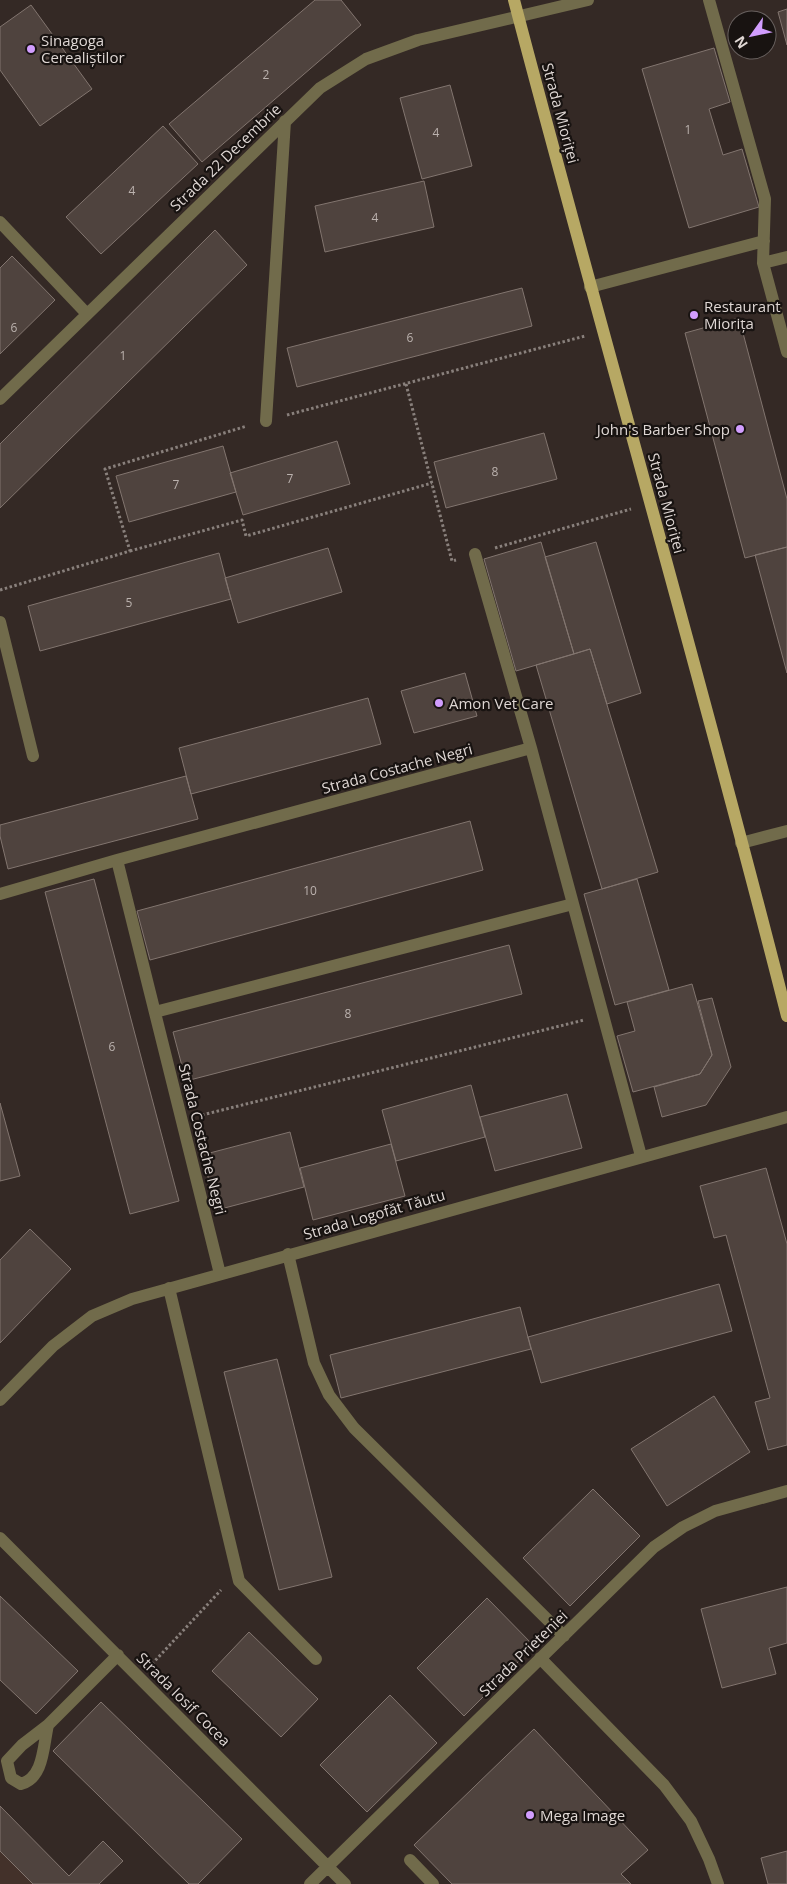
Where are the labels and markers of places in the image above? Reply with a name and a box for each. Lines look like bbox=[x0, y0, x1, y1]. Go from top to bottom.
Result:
place label: Sinagoga Cerealiștilor bbox=[41, 30, 125, 67]
marker: Sinagoga Cerealiștilor bbox=[25, 43, 37, 55]
place label: Restaurant Miorița bbox=[704, 296, 781, 333]
marker: Restaurant Miorița bbox=[688, 309, 700, 321]
place label: John's Barber Shop bbox=[595, 419, 730, 439]
marker: John's Barber Shop bbox=[734, 423, 746, 435]
place label: Amon Vet Care bbox=[449, 693, 553, 713]
marker: Amon Vet Care bbox=[433, 697, 445, 709]
place label: Mega Image bbox=[540, 1805, 625, 1825]
marker: Mega Image bbox=[524, 1809, 536, 1821]

